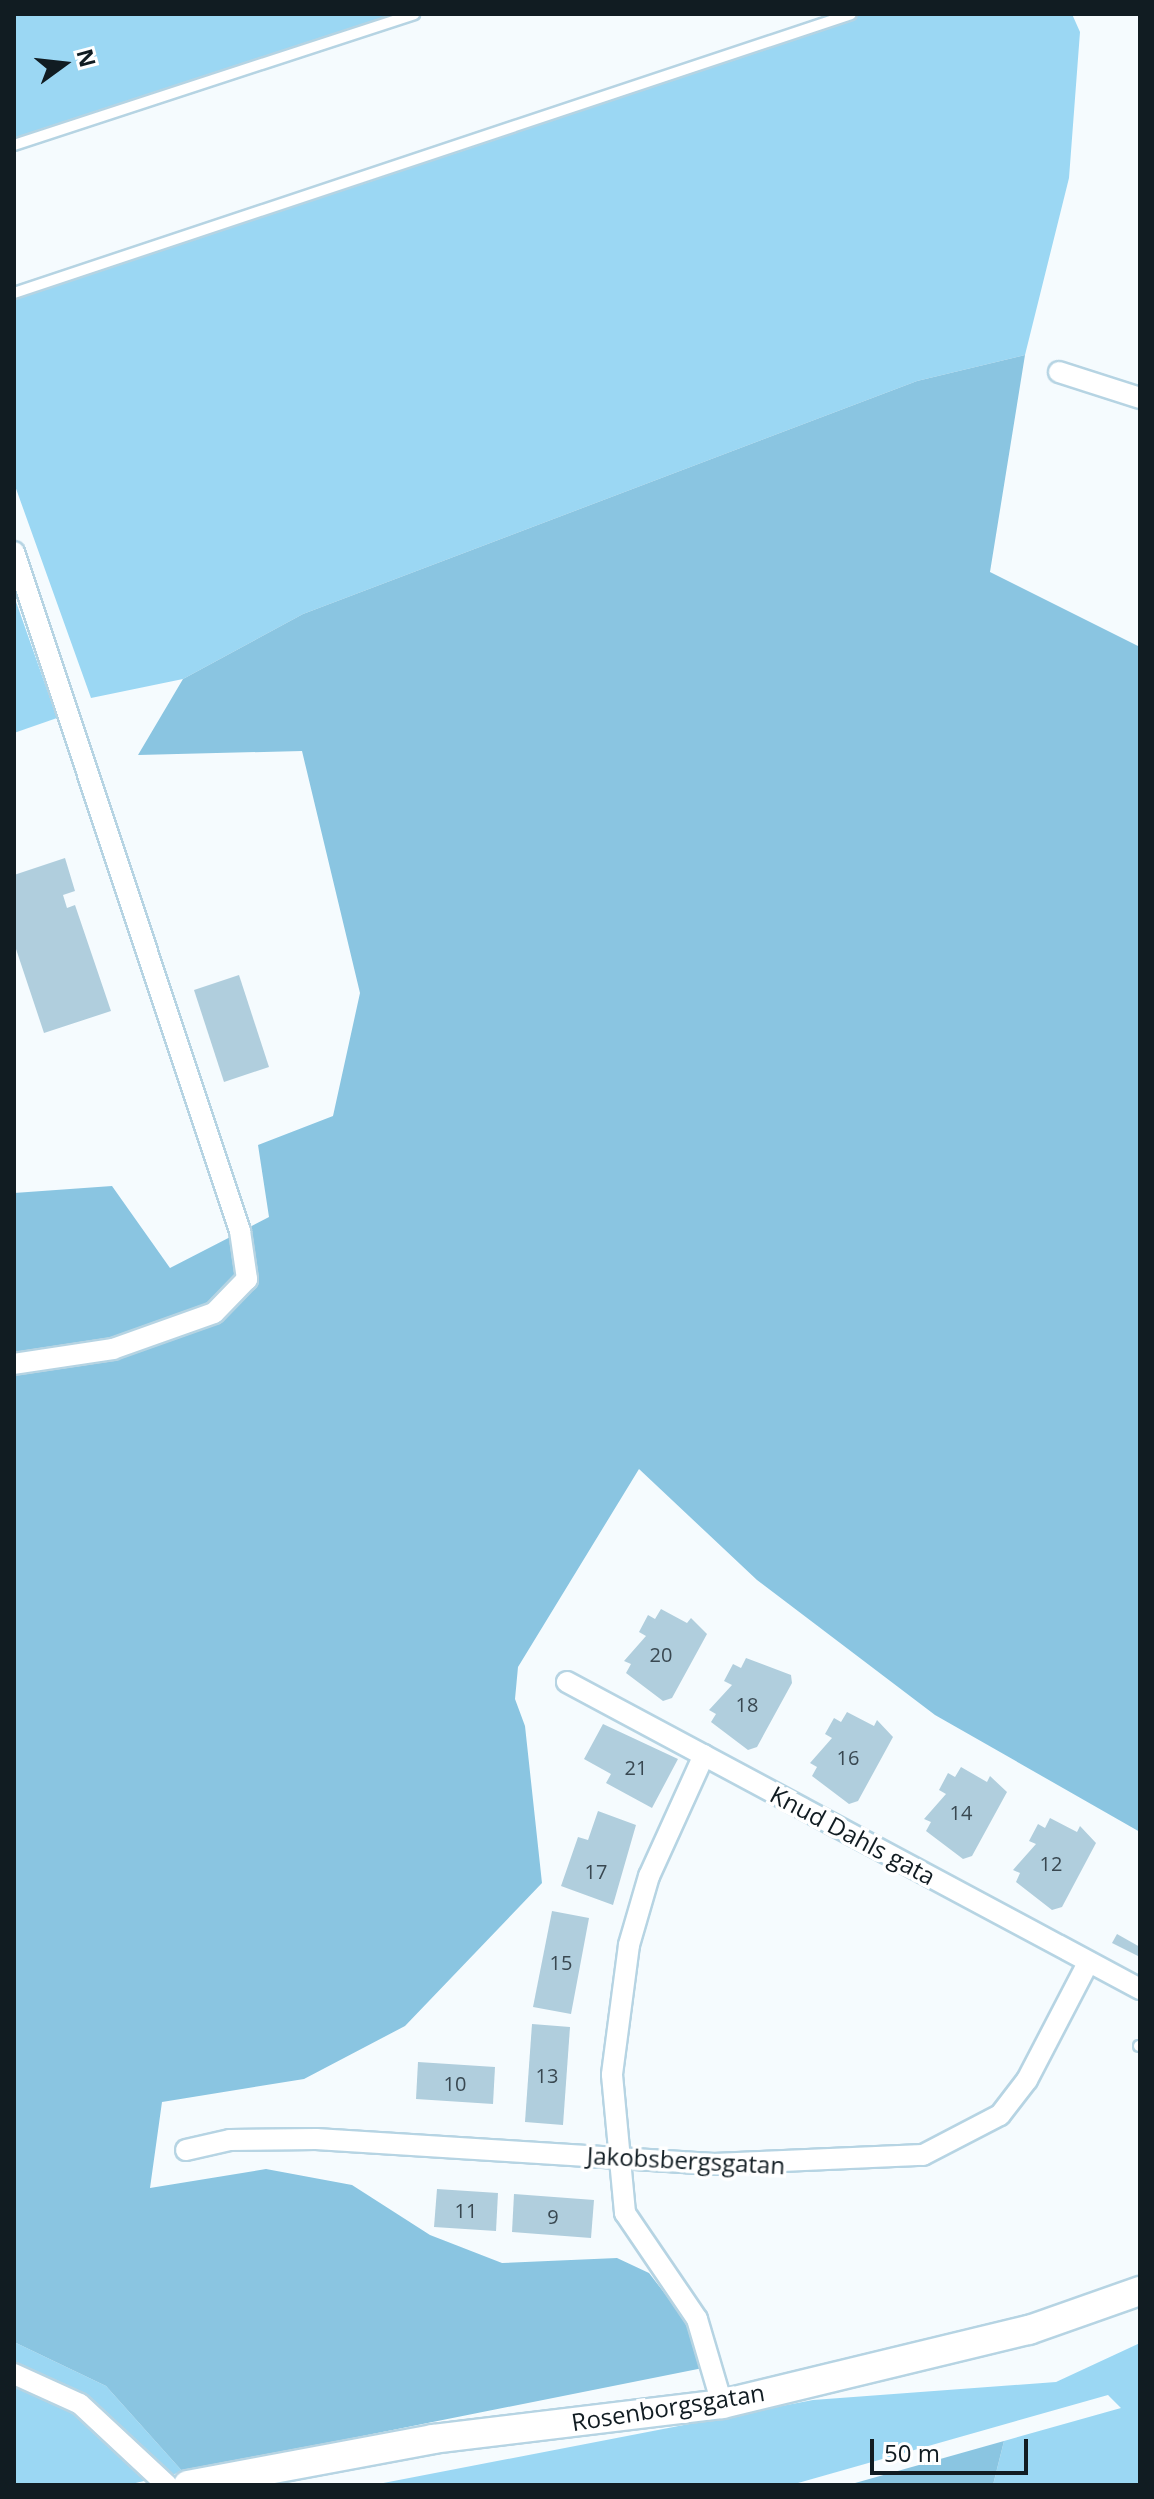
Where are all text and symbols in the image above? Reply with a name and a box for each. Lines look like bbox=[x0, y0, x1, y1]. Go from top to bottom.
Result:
north arrow bbox=[24, 24, 104, 104]
text: N bbox=[70, 45, 104, 70]
house number: 20 bbox=[650, 1642, 672, 1666]
house number: 18 bbox=[736, 1692, 758, 1716]
house number: 16 bbox=[837, 1745, 859, 1769]
house number: 21 bbox=[625, 1755, 647, 1779]
street label: Knud Dahls gata bbox=[766, 1779, 940, 1891]
house number: 14 bbox=[950, 1800, 972, 1824]
house number: 12 bbox=[1040, 1851, 1062, 1875]
house number: 17 bbox=[585, 1859, 607, 1883]
house number: 15 bbox=[550, 1950, 572, 1974]
house number: 13 bbox=[536, 2063, 558, 2087]
house number: 10 bbox=[444, 2071, 466, 2095]
street label: Jakobsbergsgatan bbox=[586, 2140, 786, 2180]
house number: 11 bbox=[455, 2198, 477, 2222]
house number: 9 bbox=[547, 2204, 559, 2228]
street label: Rosenborgsgatan bbox=[569, 2378, 767, 2436]
scale bar bbox=[874, 2423, 1032, 2473]
text: 50 m bbox=[884, 2436, 940, 2469]

